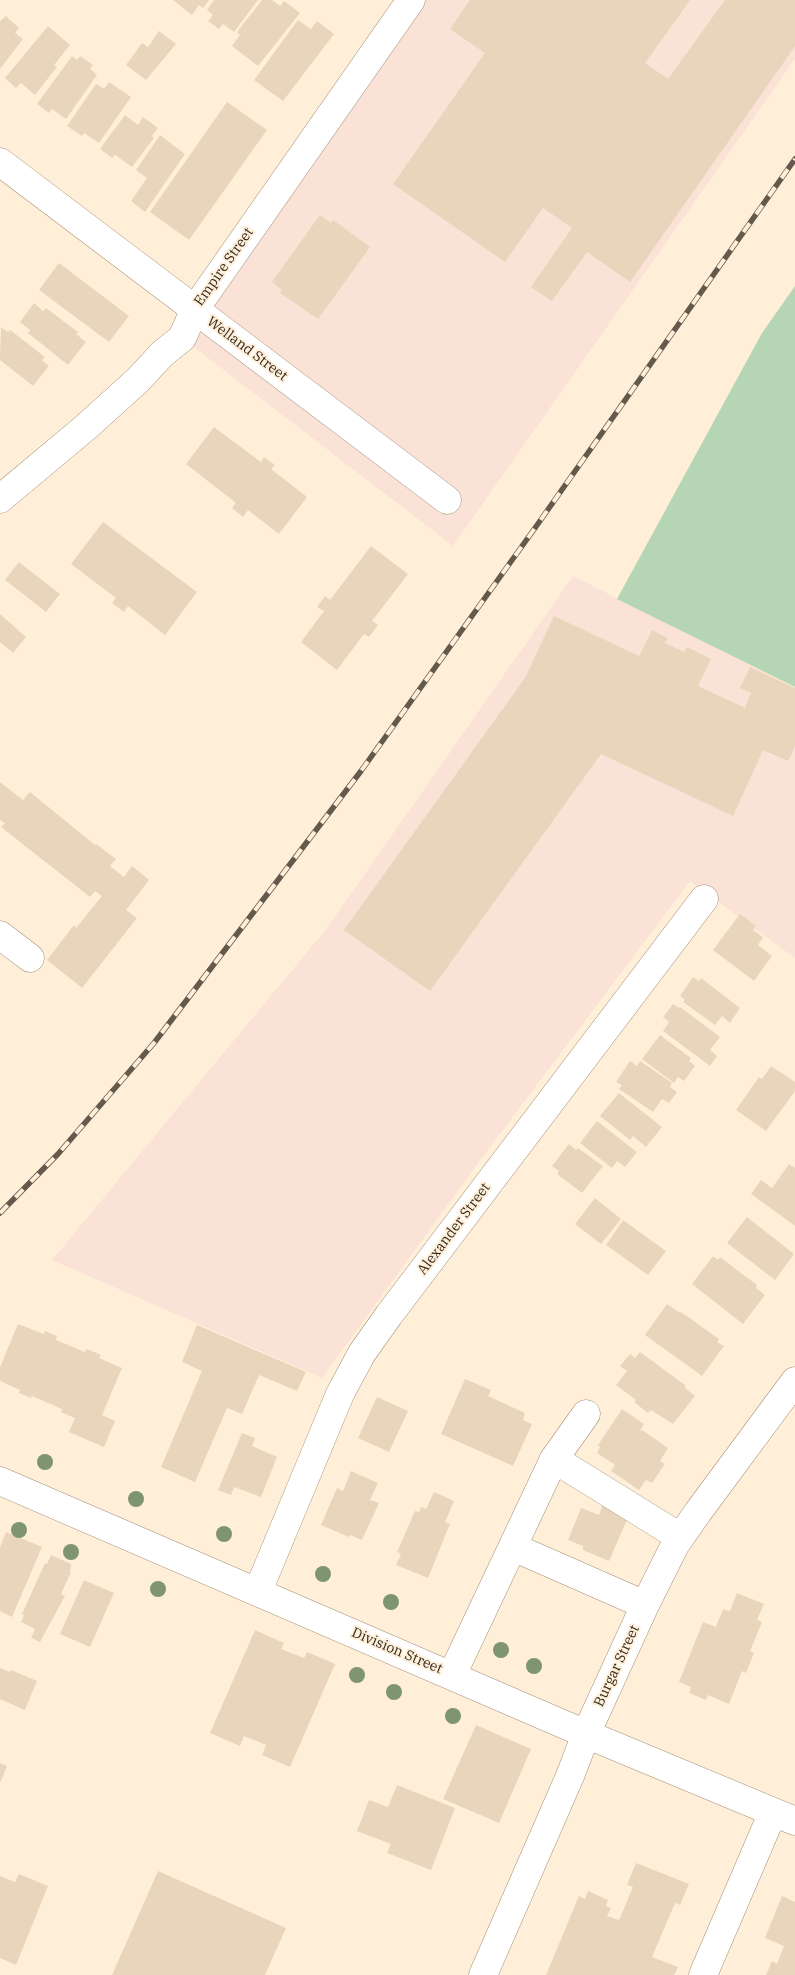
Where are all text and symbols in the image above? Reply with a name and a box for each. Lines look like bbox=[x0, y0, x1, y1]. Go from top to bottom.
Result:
street label: Empire Street bbox=[191, 225, 257, 309]
street label: Welland Street bbox=[203, 313, 291, 385]
street label: Alexander Street bbox=[414, 1180, 494, 1278]
street label: Burgar Street bbox=[591, 1623, 643, 1709]
street label: Division Street bbox=[349, 1624, 445, 1678]

